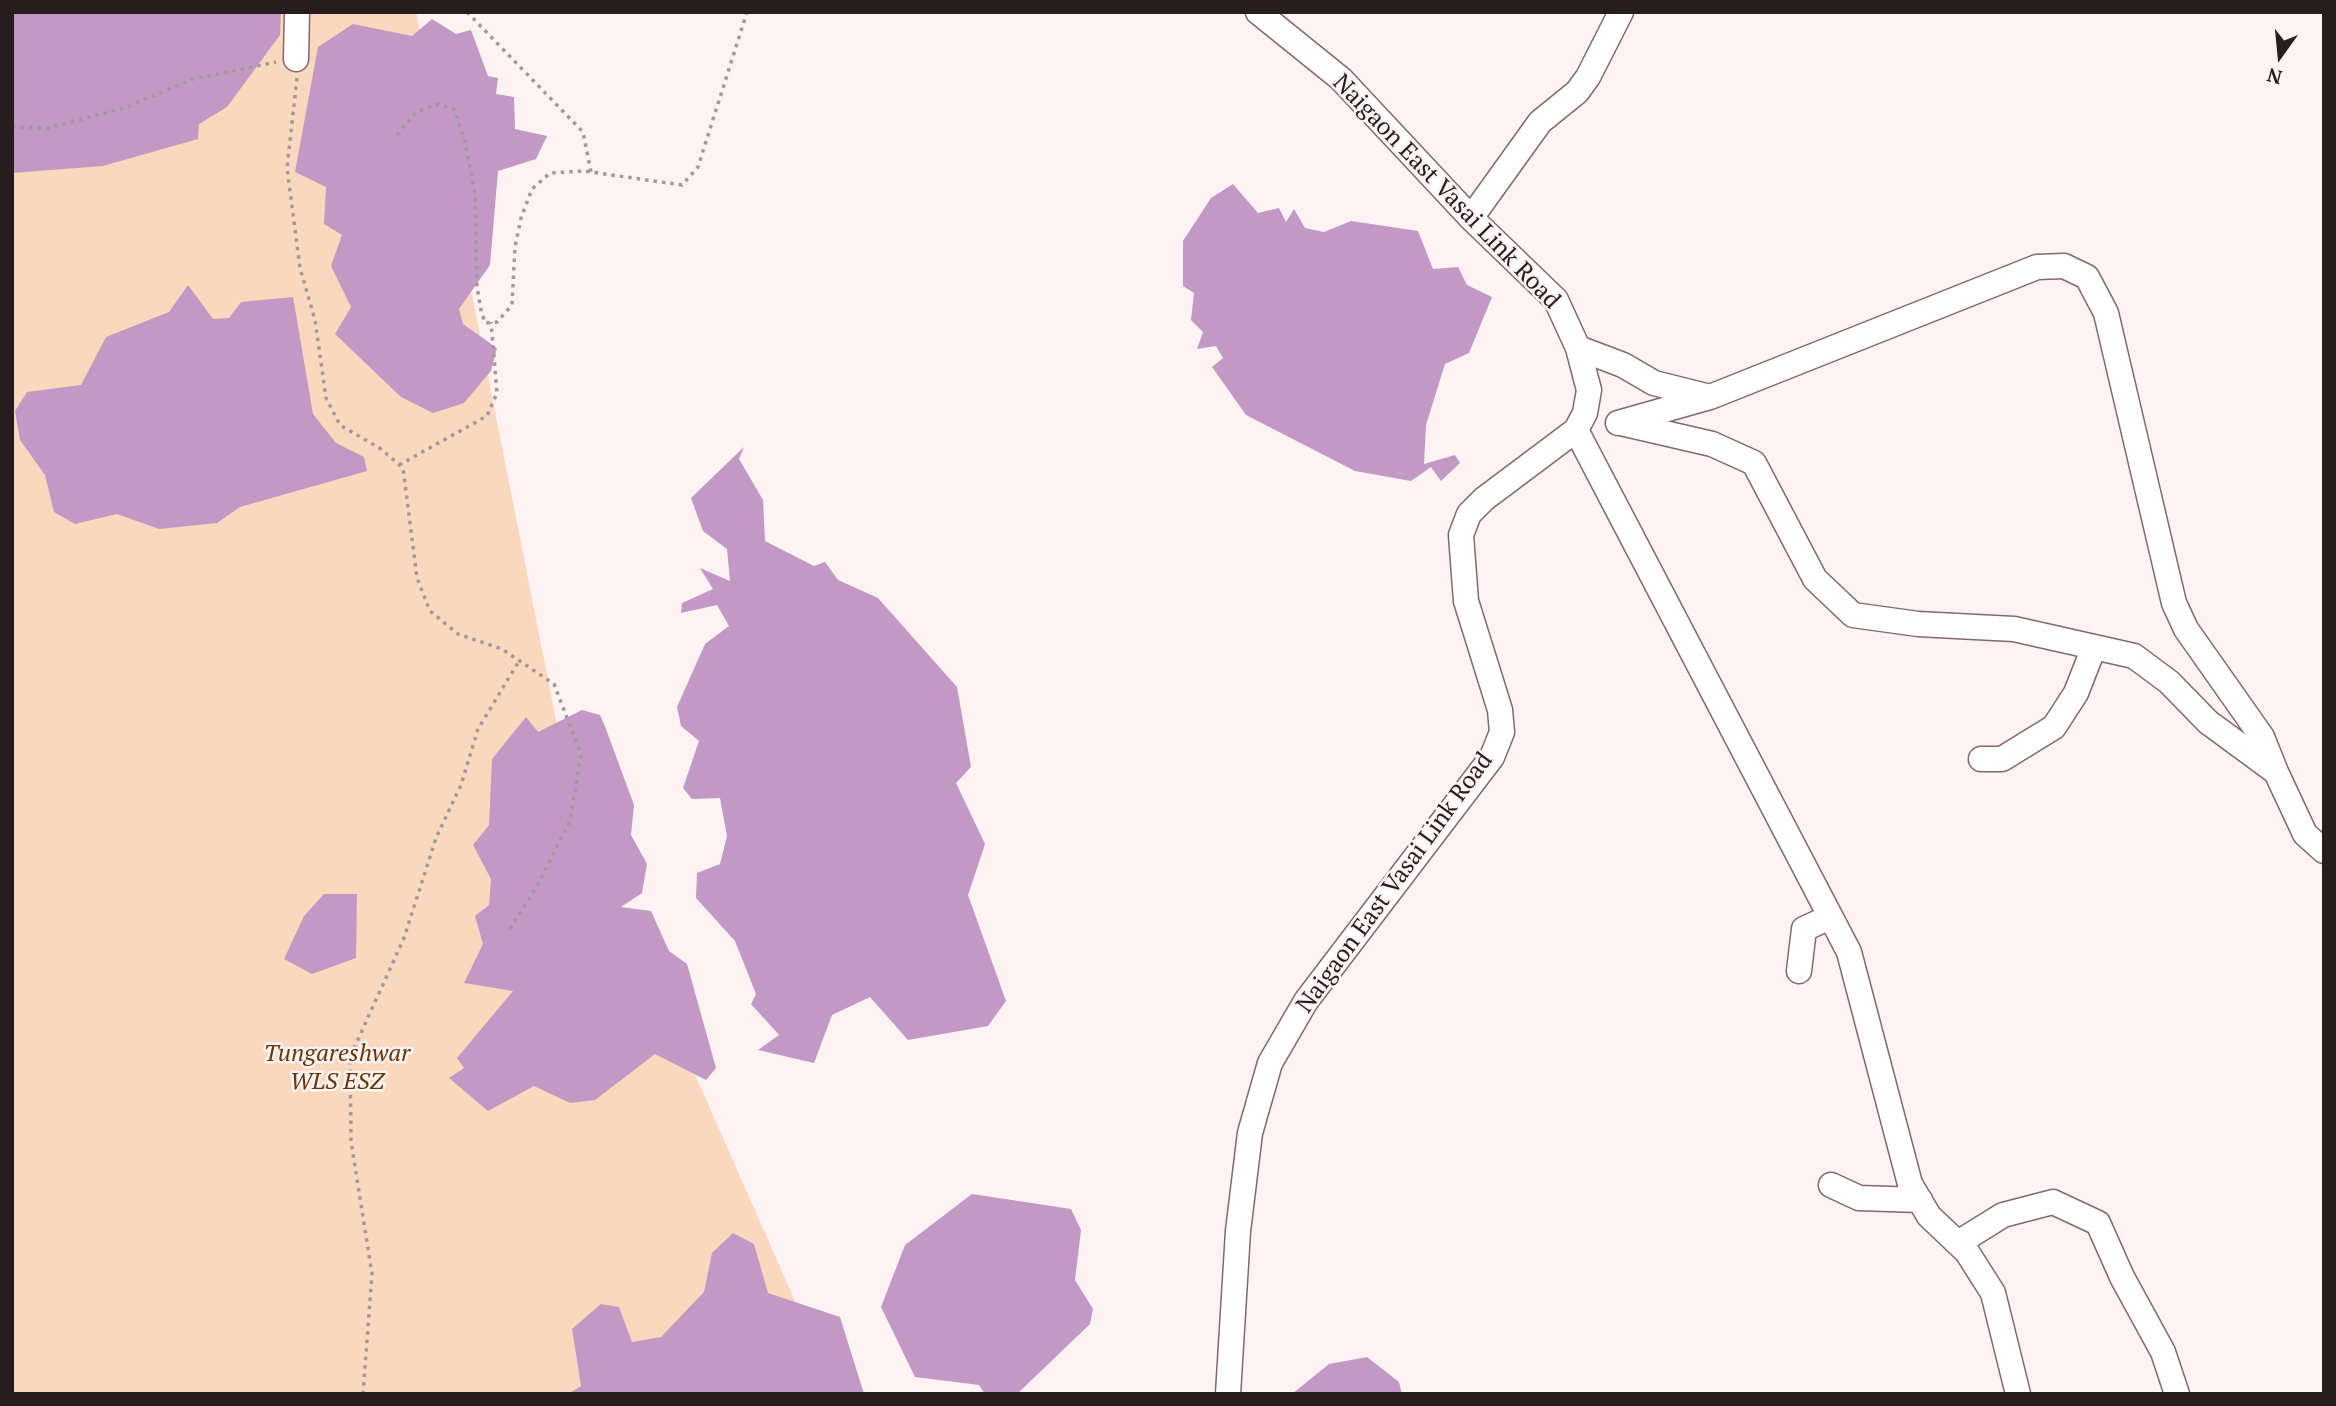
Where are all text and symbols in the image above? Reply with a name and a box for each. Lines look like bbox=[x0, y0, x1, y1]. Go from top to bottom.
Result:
north arrow bbox=[2245, 21, 2315, 91]
text: N bbox=[2264, 63, 2285, 91]
street label: Naigaon East Vasai Link Road bbox=[1326, 69, 1566, 315]
street label: Naigaon East Vasai Link Road bbox=[1291, 747, 1499, 1019]
park label: Tungareshwar WLS ESZ bbox=[264, 1040, 410, 1096]

